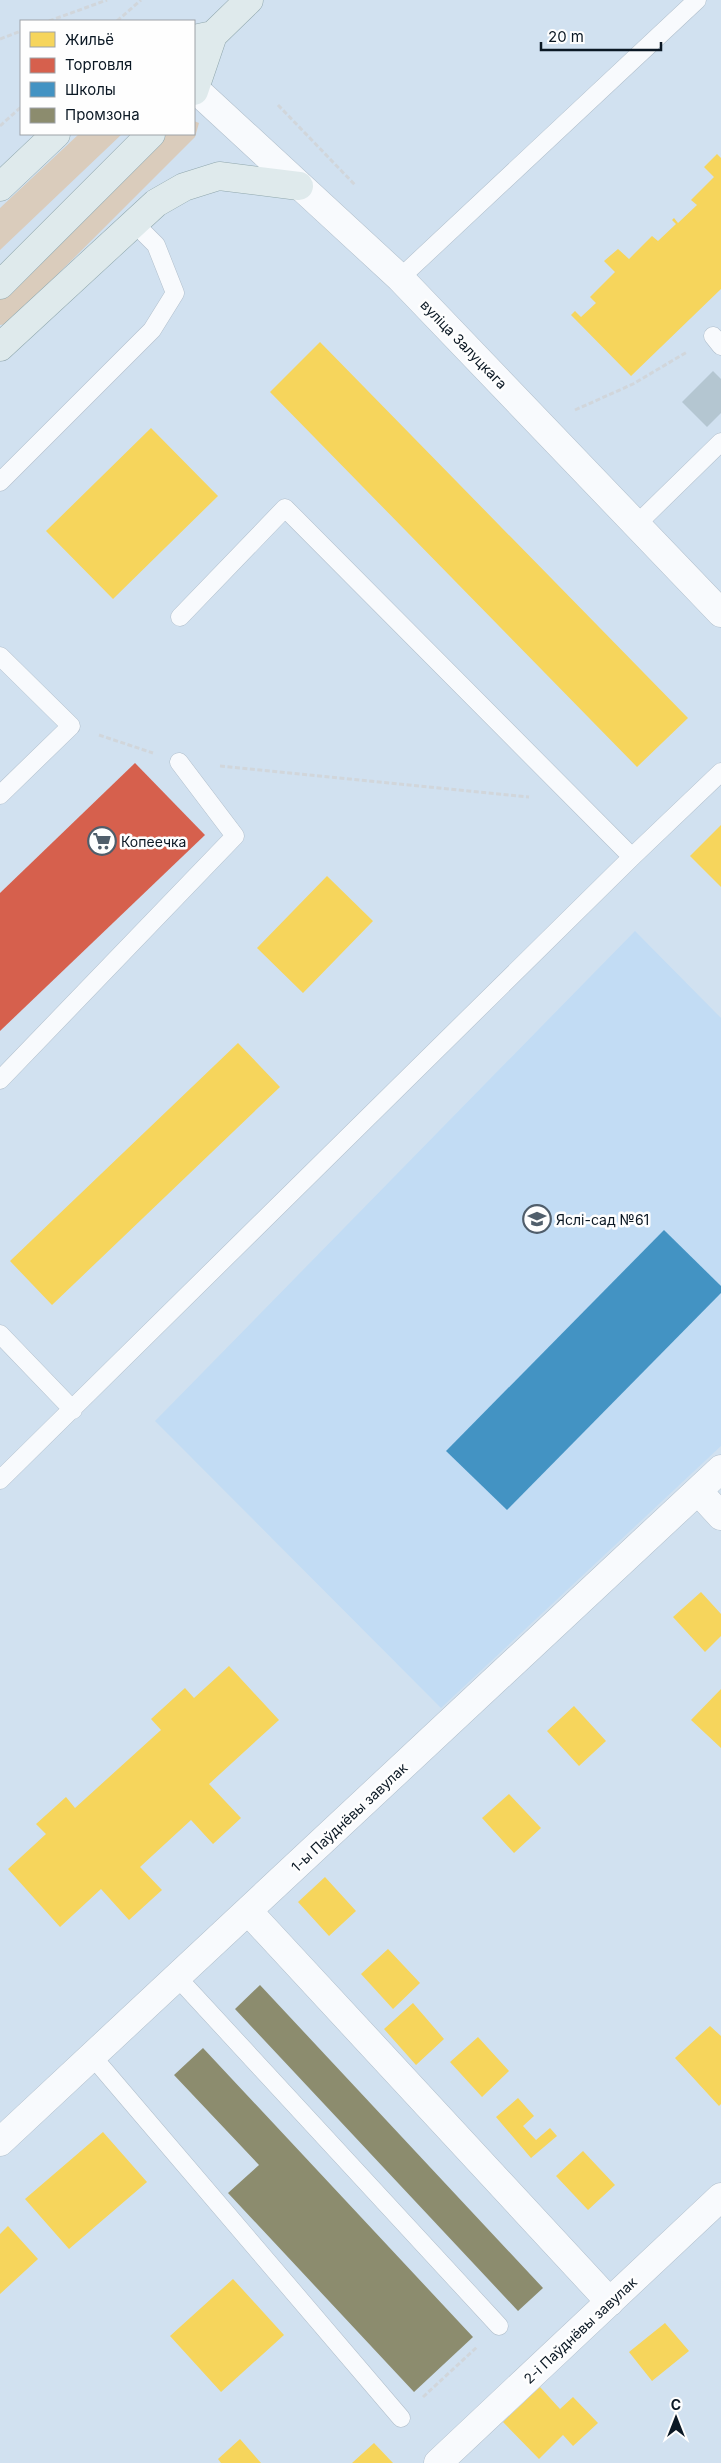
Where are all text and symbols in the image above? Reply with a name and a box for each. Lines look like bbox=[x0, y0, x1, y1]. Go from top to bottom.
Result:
legend bbox=[20, 20, 195, 135]
scale bar bbox=[541, 20, 661, 52]
text: 20 m bbox=[548, 27, 584, 46]
text: Жильё bbox=[65, 30, 114, 49]
text: Торговля bbox=[65, 55, 132, 74]
text: Школы bbox=[65, 80, 116, 99]
text: Промзона bbox=[65, 105, 140, 124]
street label: вуліца Залуцкага bbox=[417, 296, 511, 392]
supermarket icon: Копеечка bbox=[87, 826, 117, 856]
place label: Копеечка bbox=[121, 833, 186, 850]
school or university icon: Яслі-сад №61 bbox=[522, 1204, 552, 1234]
place label: Яслі-сад №61 bbox=[556, 1211, 649, 1228]
street label: 1-ы Паўднёвы завулак bbox=[287, 1759, 411, 1875]
street label: 2-і Паўднёвы завулак bbox=[520, 2273, 640, 2387]
north arrow bbox=[651, 2393, 701, 2443]
text: С bbox=[671, 2396, 681, 2413]

